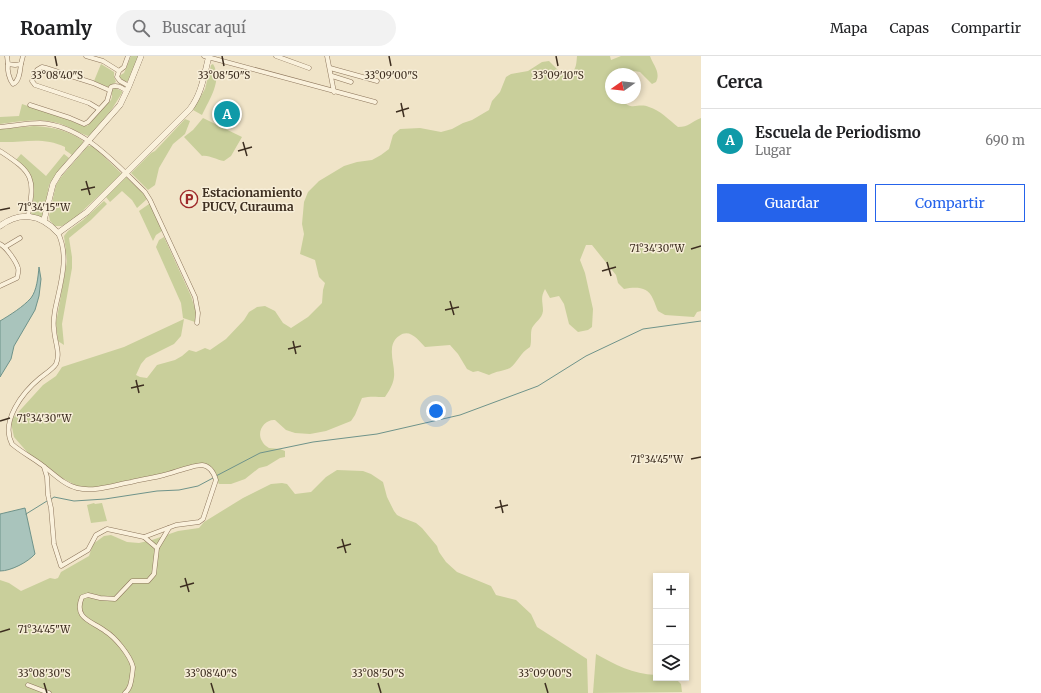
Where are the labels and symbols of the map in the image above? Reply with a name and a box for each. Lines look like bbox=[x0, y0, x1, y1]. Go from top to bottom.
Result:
north arrow bbox=[605, 68, 641, 104]
text: 33°08'40"S bbox=[31, 69, 83, 82]
text: 33°08'50"S bbox=[198, 69, 250, 82]
text: 33°09'00"S bbox=[364, 69, 418, 82]
text: 33°09'10"S bbox=[532, 69, 584, 82]
pin: A bbox=[214, 99, 240, 129]
place label: Estacionamiento PUCV, Curauma bbox=[202, 185, 302, 214]
parking icon: Estacionamiento PUCV, Curauma bbox=[179, 189, 199, 209]
text: 71°34'15"W bbox=[18, 201, 71, 214]
text: 71°34'30"W bbox=[630, 242, 685, 255]
your location bbox=[426, 401, 446, 421]
text: 71°34'30"W bbox=[17, 412, 72, 425]
text: 71°34'45"W bbox=[631, 453, 684, 466]
text: 71°34'45"W bbox=[18, 623, 71, 636]
text: 33°08'30"S bbox=[18, 667, 70, 680]
text: 33°08'40"S bbox=[185, 667, 237, 680]
text: 33°08'50"S bbox=[352, 667, 404, 680]
text: 33°09'00"S bbox=[518, 667, 572, 680]

